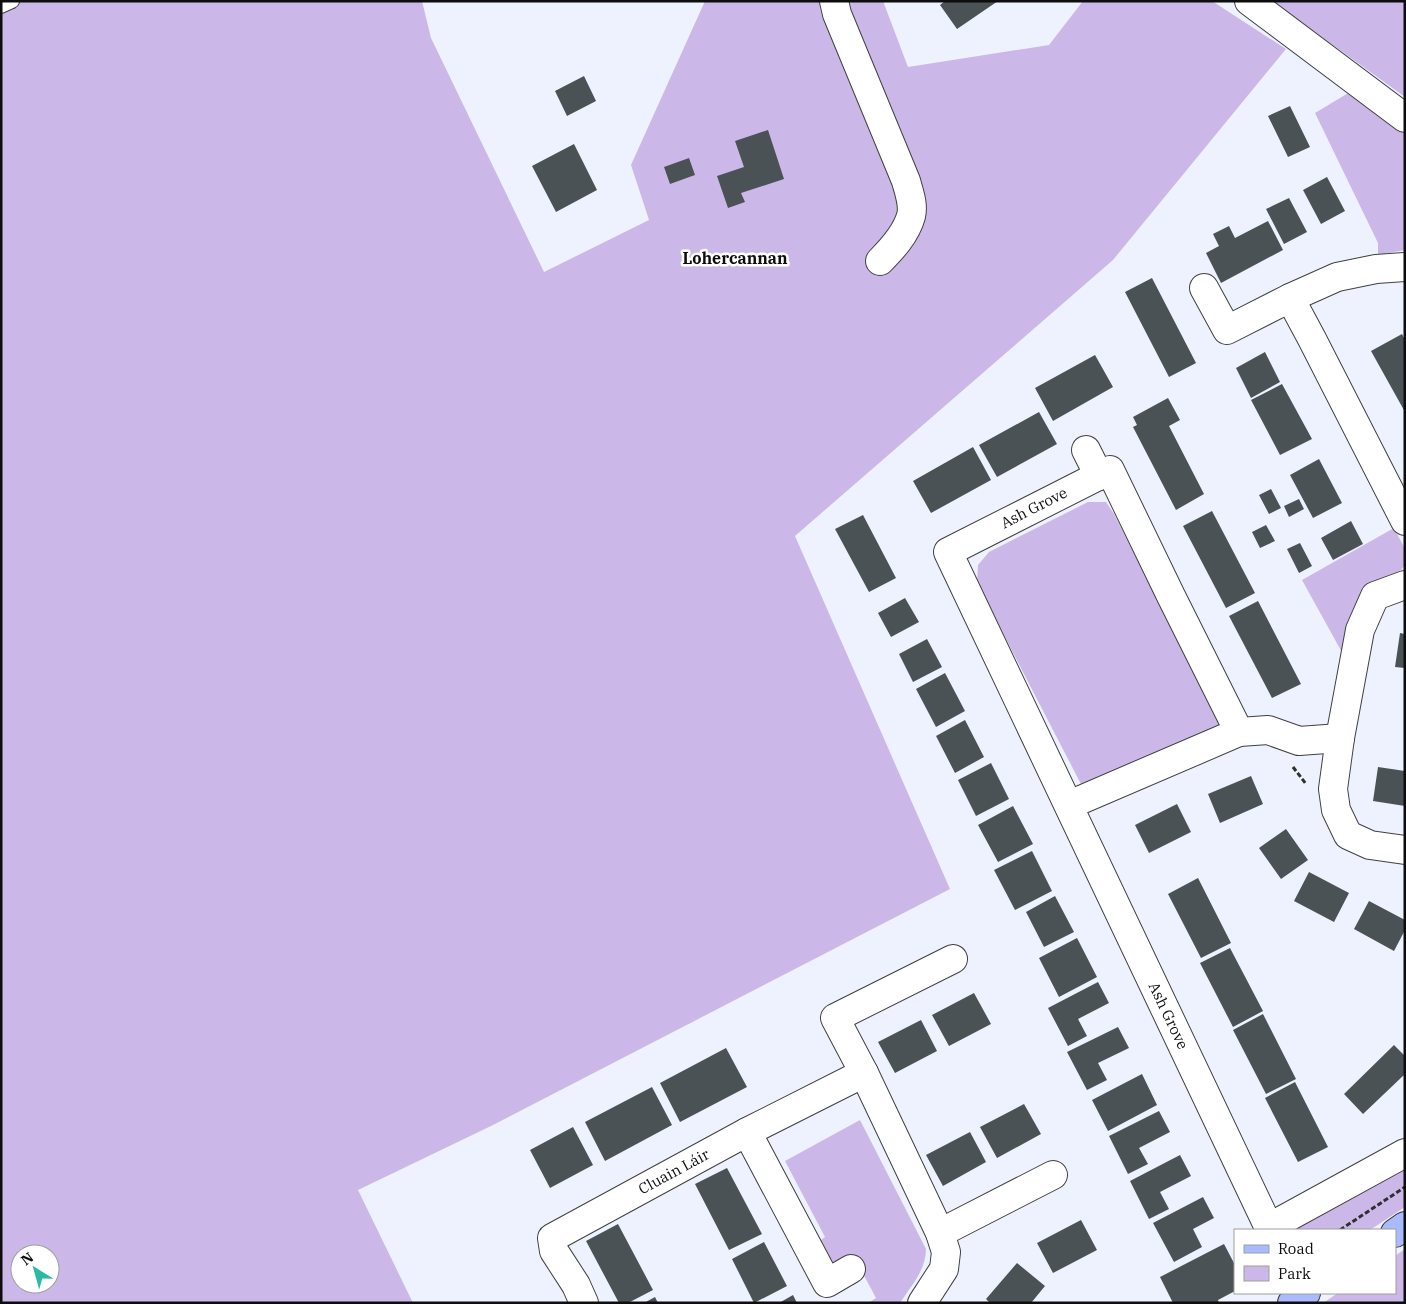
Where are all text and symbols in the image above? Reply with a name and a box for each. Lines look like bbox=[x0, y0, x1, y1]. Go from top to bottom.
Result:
district label: Lohercannan bbox=[682, 248, 788, 268]
street label: Ash Grove bbox=[997, 483, 1070, 532]
street label: Ash Grove bbox=[1145, 979, 1193, 1052]
street label: Cluain Láir bbox=[635, 1144, 713, 1198]
legend bbox=[1234, 1229, 1396, 1294]
text: Road bbox=[1278, 1239, 1314, 1258]
north arrow bbox=[10, 1244, 60, 1294]
text: N bbox=[17, 1248, 37, 1269]
text: Park bbox=[1278, 1264, 1311, 1283]

